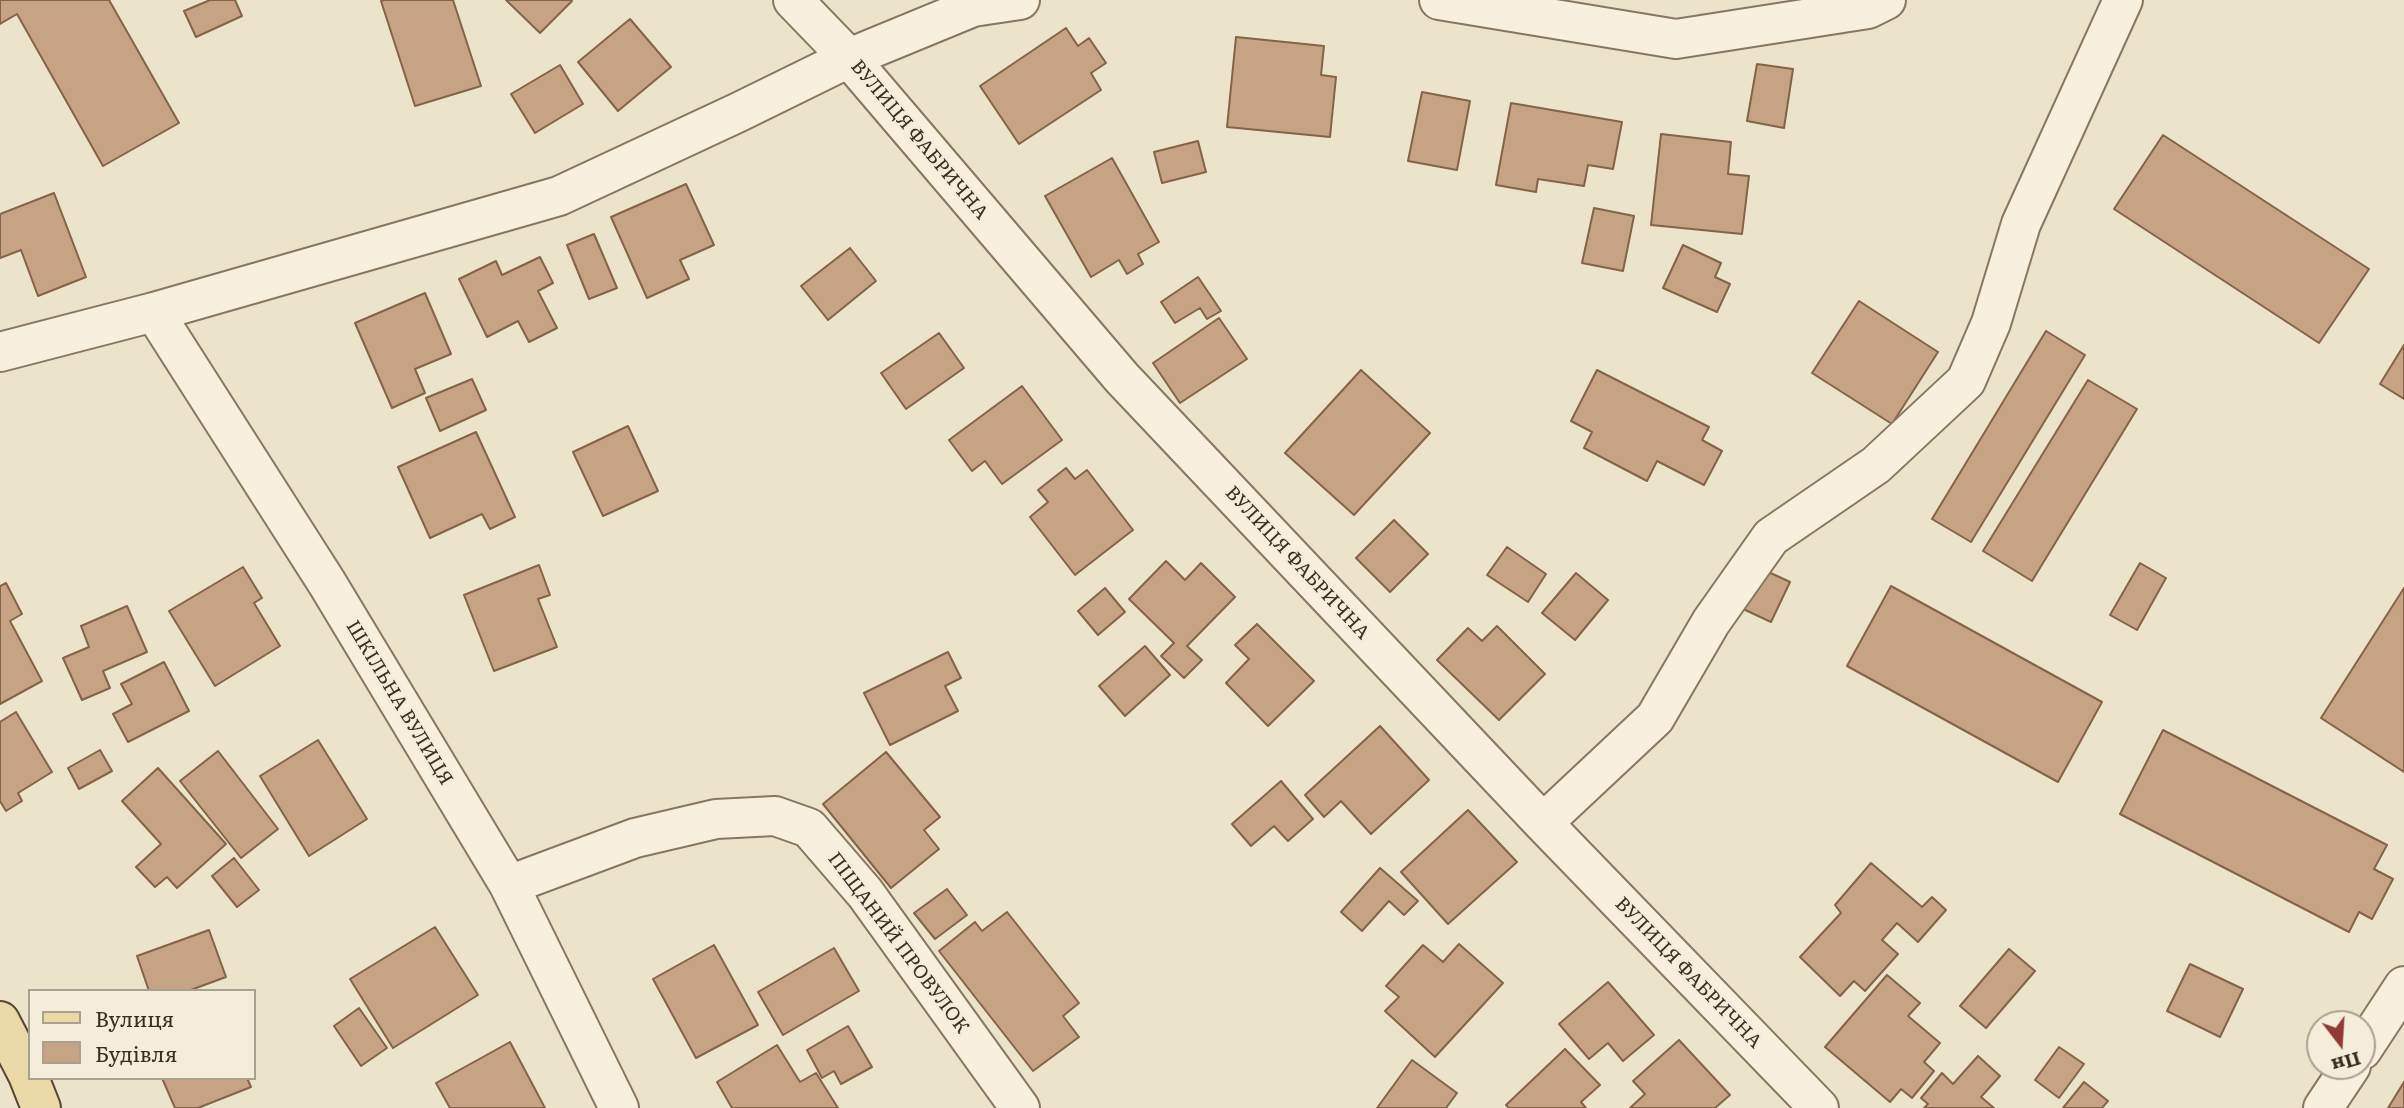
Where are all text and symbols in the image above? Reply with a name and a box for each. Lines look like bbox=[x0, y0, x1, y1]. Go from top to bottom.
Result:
street label: ВУЛИЦЯ ФАБРИЧНА bbox=[846, 56, 992, 224]
street label: ВУЛИЦЯ ФАБРИЧНА bbox=[1220, 482, 1374, 644]
street label: ШКІЛЬНА ВУЛИЦЯ bbox=[341, 616, 457, 790]
street label: ПІЩАНИЙ ПРОВУЛОК bbox=[823, 848, 973, 1038]
street label: ВУЛИЦЯ ФАБРИЧНА bbox=[1610, 893, 1766, 1053]
legend bbox=[28, 989, 256, 1080]
text: Вулиця bbox=[95, 1002, 174, 1033]
north arrow bbox=[2306, 1010, 2376, 1080]
text: Будівля bbox=[95, 1037, 177, 1068]
text: Пн bbox=[2328, 1045, 2365, 1081]

